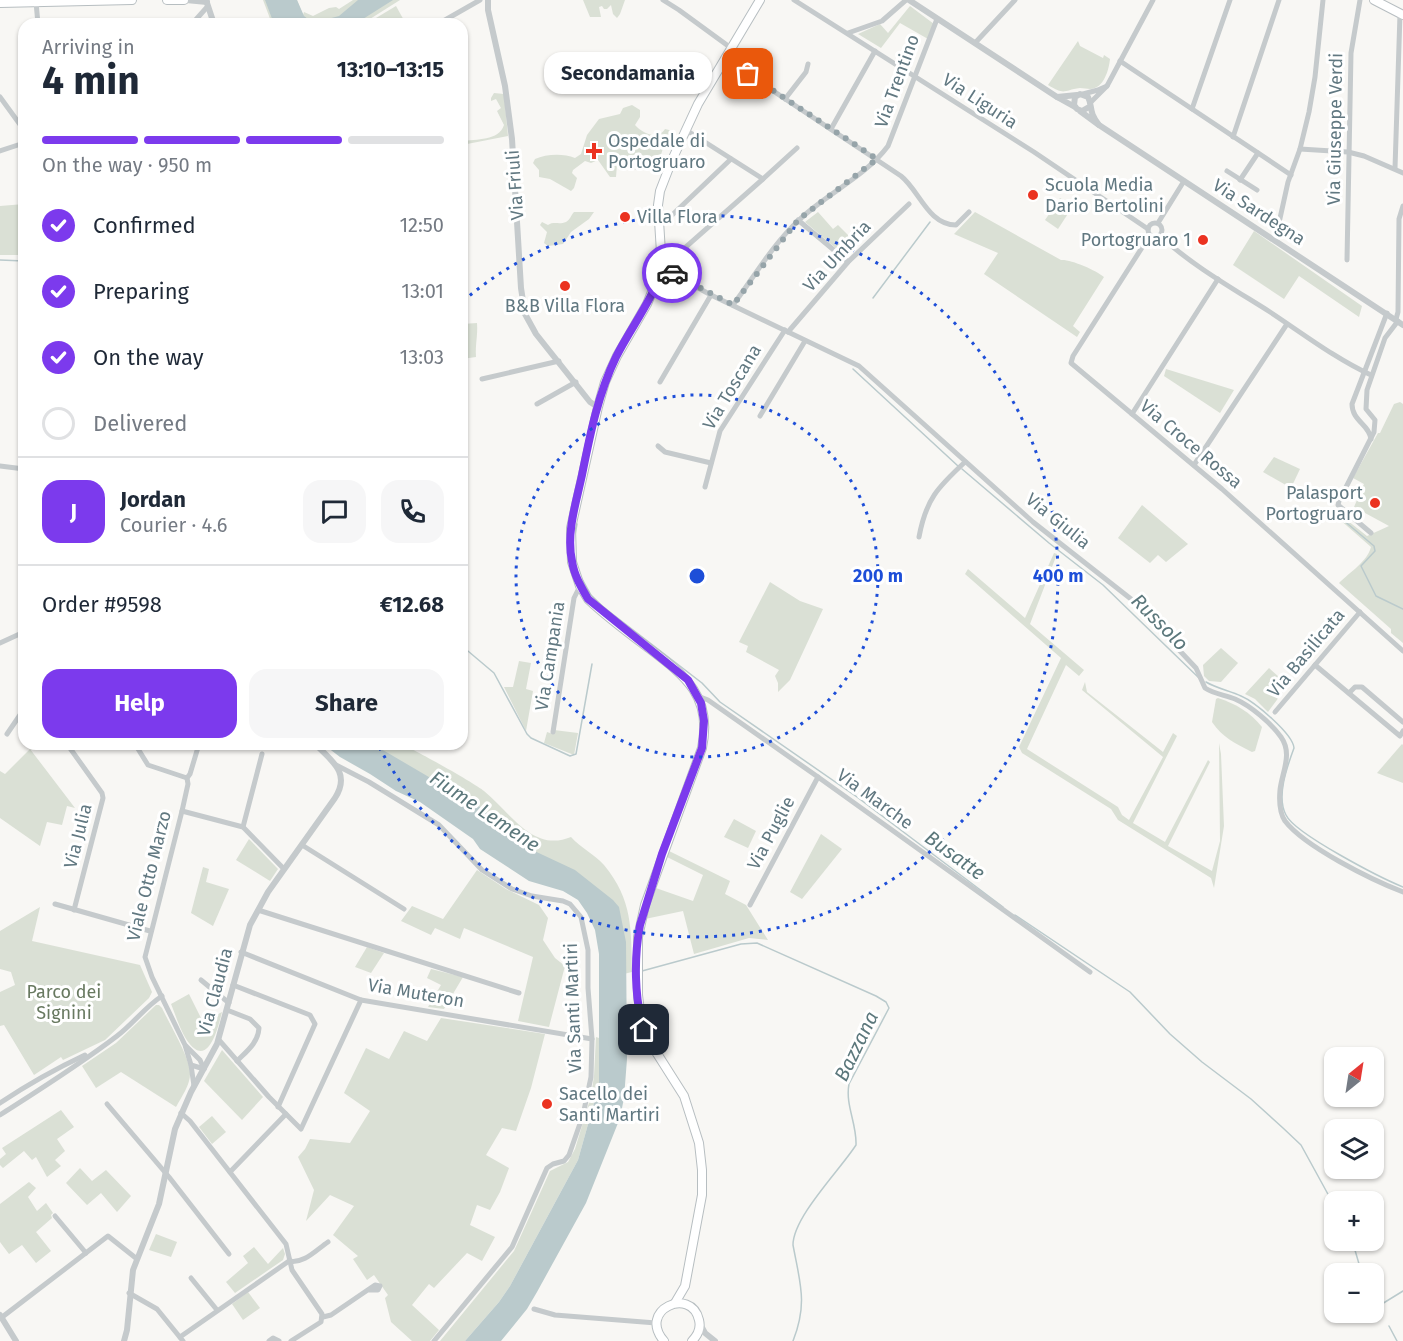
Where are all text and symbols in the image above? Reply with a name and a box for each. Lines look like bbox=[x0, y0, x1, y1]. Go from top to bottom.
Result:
street label: Via Trentino bbox=[870, 31, 924, 131]
text: Arriving in bbox=[42, 35, 135, 59]
pin bbox=[722, 48, 773, 99]
callout: Secondamania bbox=[544, 53, 712, 95]
street label: Via Giuseppe Verdi bbox=[1323, 53, 1347, 205]
text: 13:10–13:15 bbox=[337, 56, 444, 83]
icon: bag bbox=[731, 57, 764, 90]
text: 4 min bbox=[42, 58, 140, 104]
text: Secondamania bbox=[561, 61, 695, 85]
street label: Via Liguria bbox=[938, 69, 1022, 133]
place label: Ospedale di Portogruaro bbox=[608, 130, 706, 173]
marker: Ospedale di Portogruaro bbox=[585, 142, 603, 160]
street label: Via Friuli bbox=[502, 149, 528, 221]
text: On the way · 950 m bbox=[42, 153, 212, 177]
place label: Scuola Media Dario Bertolini bbox=[1045, 174, 1164, 217]
street label: Via Sardegna bbox=[1209, 174, 1309, 250]
marker: Scuola Media Dario Bertolini bbox=[1026, 188, 1040, 202]
place label: Villa Flora bbox=[637, 206, 718, 228]
icon: check bbox=[42, 209, 75, 242]
marker: Villa Flora bbox=[618, 210, 632, 224]
text: Confirmed bbox=[93, 212, 196, 239]
text: 12:50 bbox=[399, 213, 444, 237]
street label: Via Umbria bbox=[798, 216, 876, 296]
place label: Portogruaro 1 bbox=[1081, 229, 1191, 251]
marker: Portogruaro 1 bbox=[1196, 233, 1210, 247]
courier bbox=[642, 243, 702, 303]
icon: car bbox=[656, 257, 689, 290]
icon: check bbox=[42, 275, 75, 308]
text: Preparing bbox=[93, 278, 189, 305]
text: 13:01 bbox=[401, 279, 444, 303]
marker: B&B Villa Flora bbox=[558, 279, 572, 293]
place label: B&B Villa Flora bbox=[505, 295, 625, 317]
street label: Via Toscana bbox=[698, 340, 766, 434]
icon: check bbox=[42, 341, 75, 374]
text: On the way bbox=[93, 344, 204, 371]
text: 13:03 bbox=[400, 345, 444, 369]
street label: Via Croce Rossa bbox=[1135, 395, 1247, 493]
text: Delivered bbox=[93, 410, 188, 437]
button: chat bbox=[303, 480, 366, 543]
button: phone bbox=[381, 480, 444, 543]
place label: Palasport Portogruaro bbox=[1265, 482, 1363, 525]
text: Jordan bbox=[120, 486, 186, 513]
street label: Via Giulia bbox=[1021, 488, 1095, 554]
marker: Palasport Portogruaro bbox=[1368, 496, 1382, 510]
text: J bbox=[70, 498, 77, 525]
text: Courier · 4.6 bbox=[120, 513, 227, 537]
text: 200 m bbox=[853, 565, 903, 587]
text: 400 m bbox=[1033, 565, 1083, 587]
centre of rings bbox=[687, 566, 707, 586]
water label: Russolo bbox=[1127, 589, 1193, 655]
text: Order #9598 bbox=[42, 591, 162, 618]
text: €12.68 bbox=[380, 591, 444, 618]
street label: Via Campania bbox=[530, 600, 570, 712]
street label: Via Basilicata bbox=[1263, 604, 1349, 702]
button: Help bbox=[42, 669, 237, 738]
button: Share bbox=[249, 669, 444, 738]
street label: Via Marche bbox=[833, 764, 917, 834]
water label: Fiume Lemene bbox=[425, 765, 545, 857]
street label: Via Puglie bbox=[743, 793, 799, 873]
street label: Via Julia bbox=[59, 801, 97, 871]
street label: Viale Otto Marzo bbox=[122, 808, 176, 944]
water label: Busatte bbox=[920, 825, 990, 885]
street label: Via Santi Martiri bbox=[560, 942, 586, 1074]
street label: Via Claudia bbox=[193, 945, 237, 1039]
street label: Via Muteron bbox=[366, 974, 466, 1012]
park label: Parco dei Signini bbox=[27, 981, 101, 1024]
pin bbox=[618, 1004, 669, 1055]
water label: Bazzana bbox=[829, 1007, 883, 1085]
icon: home bbox=[627, 1013, 660, 1046]
north arrow bbox=[1324, 1047, 1384, 1107]
map controls bbox=[1324, 1047, 1384, 1323]
place label: Sacello dei Santi Martiri bbox=[559, 1083, 660, 1126]
marker: Sacello dei Santi Martiri bbox=[540, 1097, 554, 1111]
button: layers bbox=[1324, 1119, 1384, 1179]
button: + bbox=[1324, 1191, 1384, 1251]
button: − bbox=[1324, 1263, 1384, 1323]

